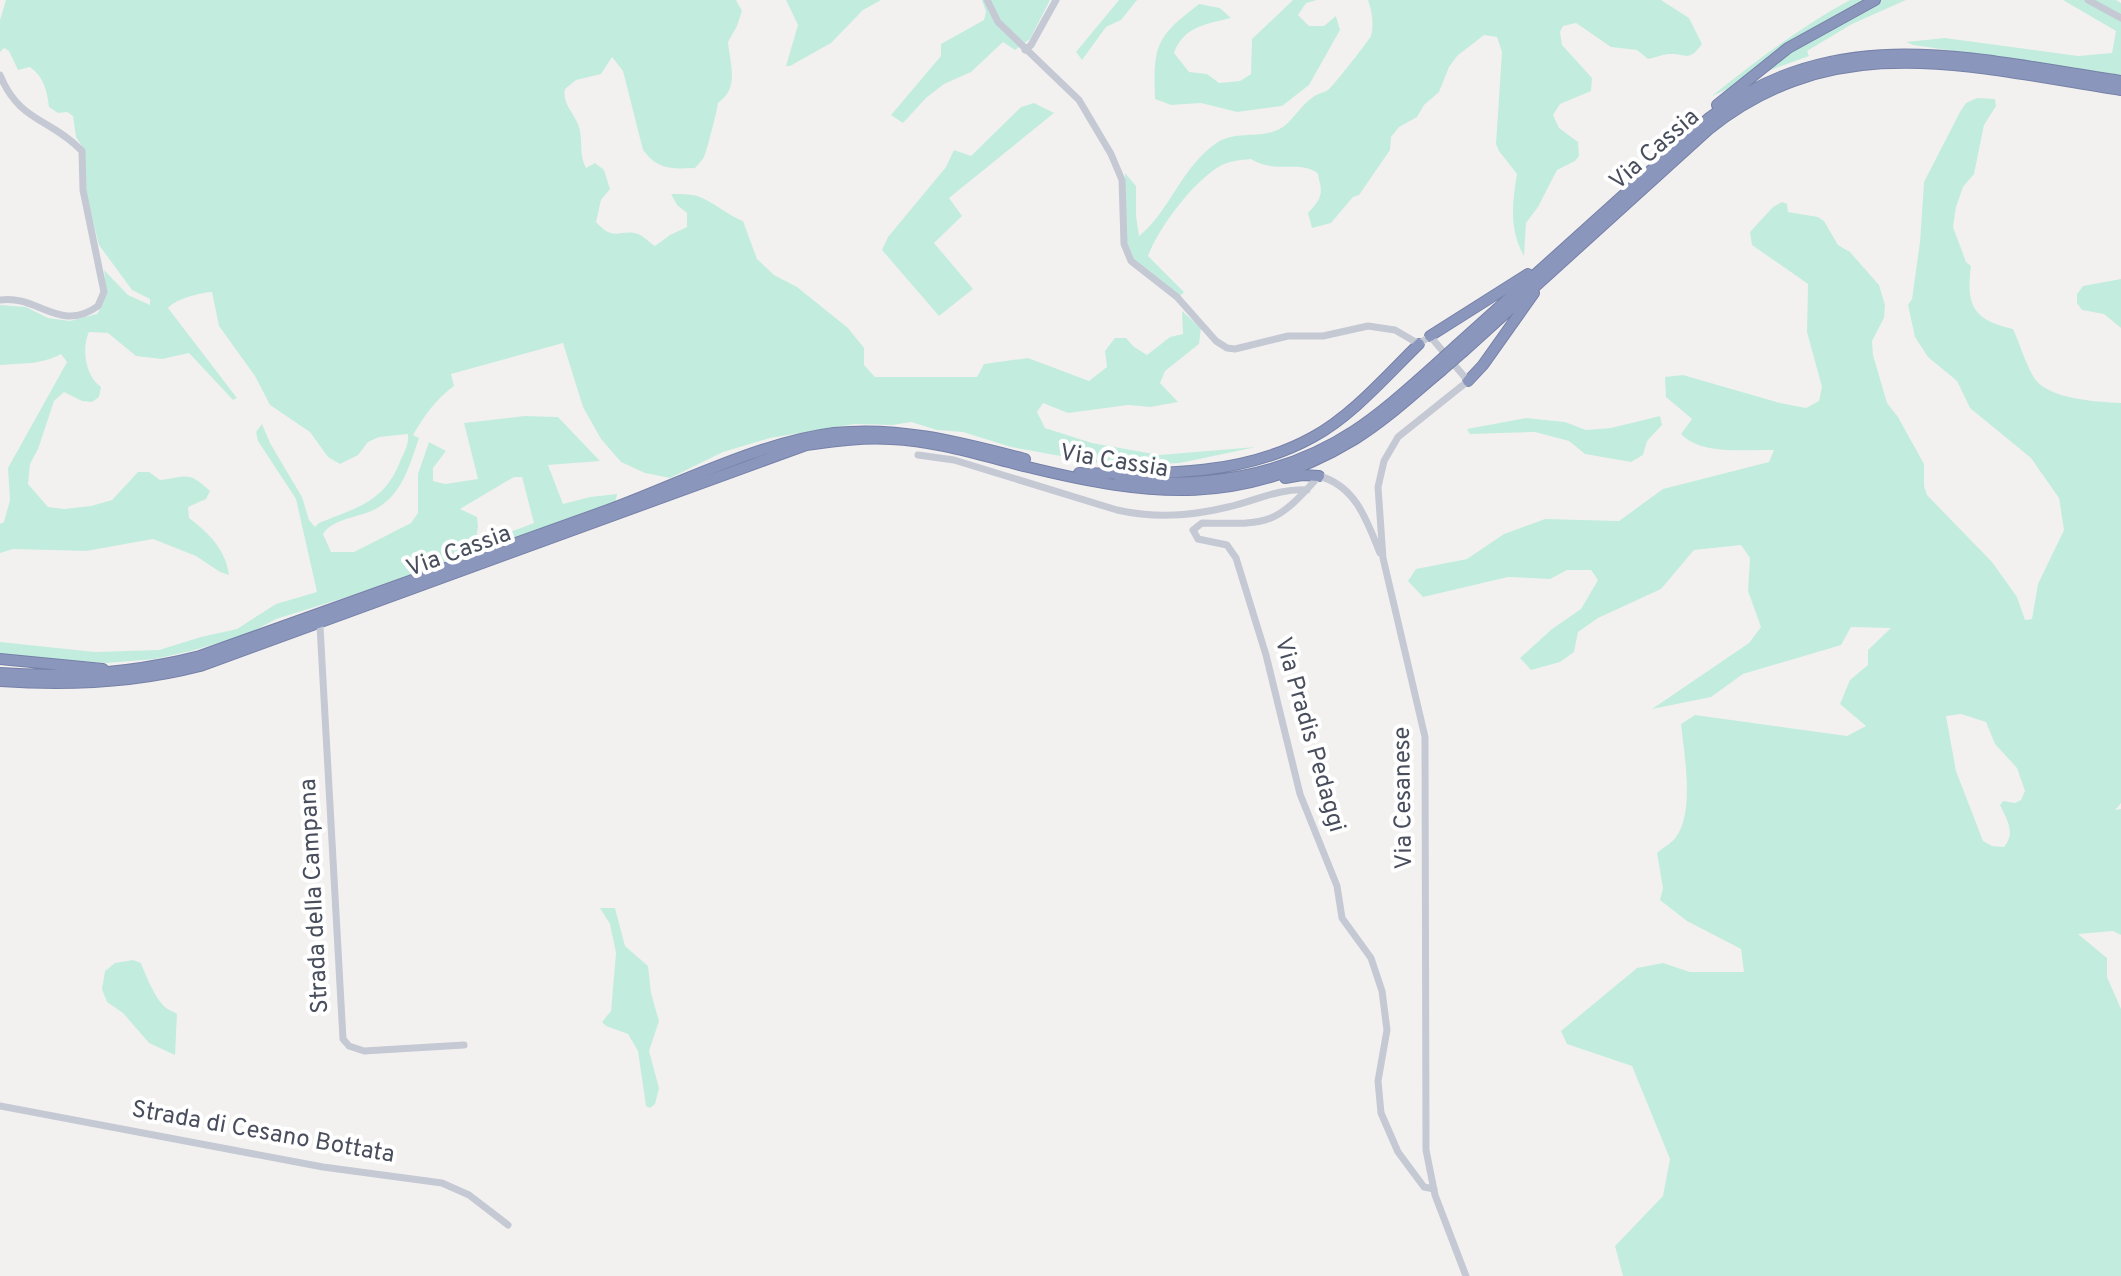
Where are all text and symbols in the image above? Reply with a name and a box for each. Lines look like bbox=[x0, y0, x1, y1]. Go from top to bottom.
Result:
street label: Via Cassia bbox=[1604, 103, 1706, 197]
street label: Via Cassia bbox=[1058, 439, 1170, 485]
street label: Via Cassia bbox=[402, 519, 516, 585]
street label: Via Pradis Pedaggi bbox=[1267, 634, 1351, 836]
street label: Via Cesanese bbox=[1388, 726, 1420, 870]
street label: Strada della Campana bbox=[294, 778, 336, 1014]
street label: Strada di Cesano Bottata bbox=[129, 1095, 397, 1171]

